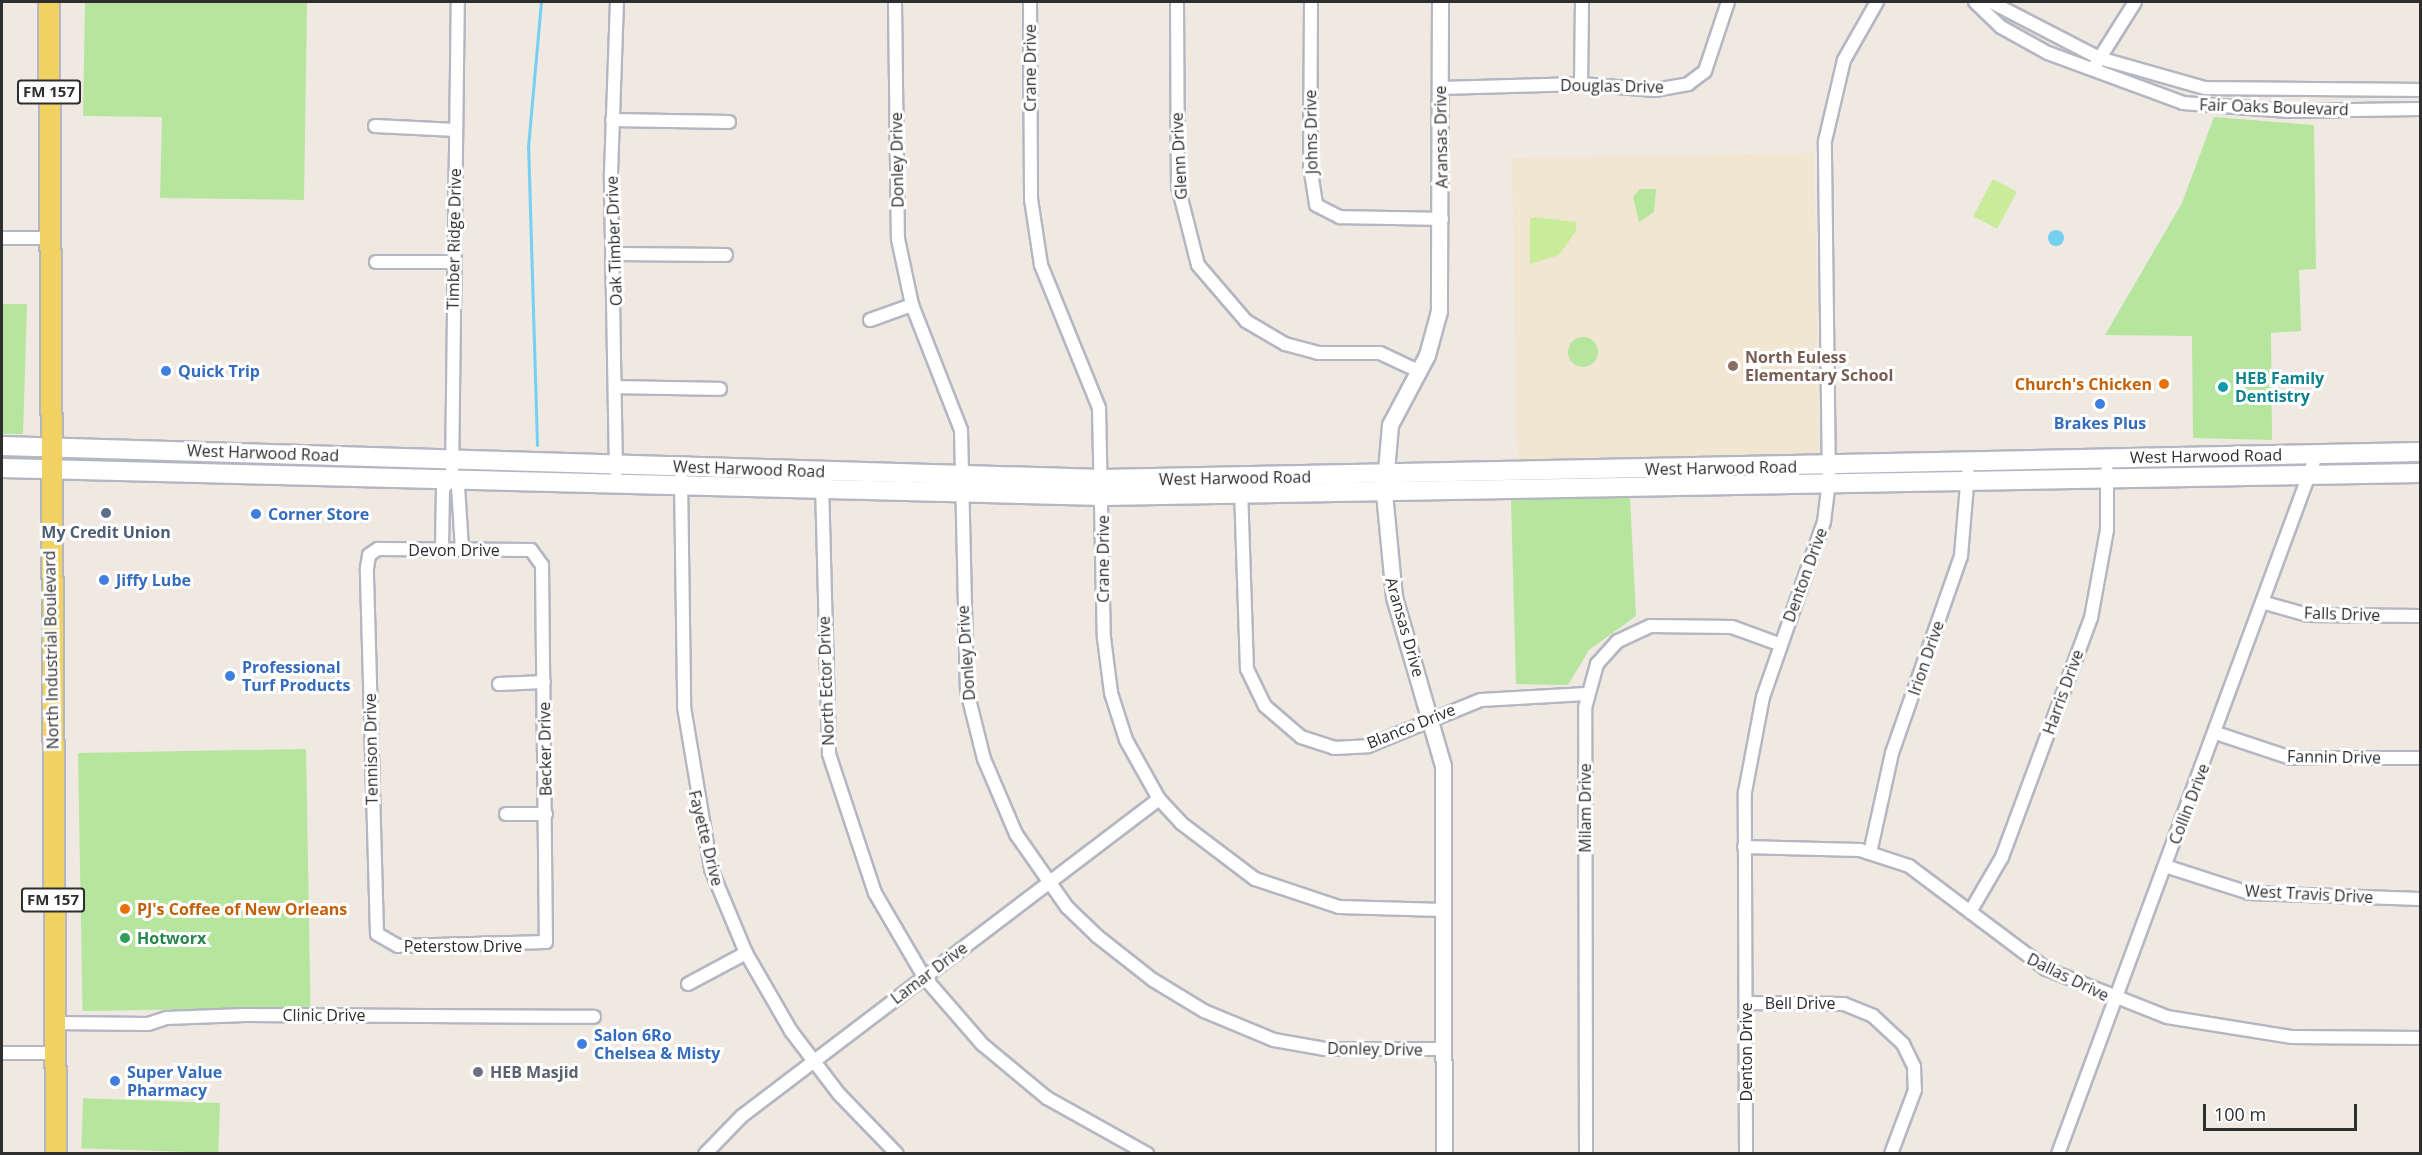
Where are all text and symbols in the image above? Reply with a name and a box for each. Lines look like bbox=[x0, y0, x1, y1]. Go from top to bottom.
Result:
street label: Crane Drive bbox=[1020, 24, 1040, 112]
street label: Douglas Drive bbox=[1560, 75, 1664, 97]
road number: FM 157 bbox=[16, 80, 82, 104]
street label: Aransas Drive bbox=[1431, 85, 1451, 189]
street label: Johns Drive bbox=[1301, 90, 1321, 174]
street label: Fair Oaks Boulevard bbox=[2199, 95, 2349, 119]
street label: Donley Drive bbox=[887, 112, 907, 208]
street label: Glenn Drive bbox=[1167, 112, 1191, 200]
street label: Timber Ridge Drive bbox=[443, 168, 465, 310]
street label: Oak Timber Drive bbox=[602, 176, 626, 306]
place label: North Euless Elementary School bbox=[1745, 347, 1893, 385]
marker: North Euless Elementary School bbox=[1726, 359, 1740, 373]
place label: Quick Trip bbox=[178, 361, 260, 381]
marker: Quick Trip bbox=[159, 364, 173, 378]
place label: HEB Family Dentistry bbox=[2235, 368, 2324, 406]
place label: Church's Chicken bbox=[2015, 374, 2152, 394]
marker: Church's Chicken bbox=[2157, 377, 2171, 391]
marker: HEB Family Dentistry bbox=[2216, 380, 2230, 394]
marker: Brakes Plus bbox=[2093, 397, 2107, 411]
place label: Brakes Plus bbox=[2054, 413, 2146, 433]
street label: West Harwood Road bbox=[187, 441, 339, 465]
street label: West Harwood Road bbox=[2130, 445, 2282, 467]
street label: West Harwood Road bbox=[673, 457, 825, 481]
street label: West Harwood Road bbox=[1645, 457, 1797, 479]
street label: West Harwood Road bbox=[1159, 467, 1311, 489]
place label: Corner Store bbox=[268, 504, 369, 524]
marker: My Credit Union bbox=[99, 506, 113, 520]
marker: Corner Store bbox=[249, 507, 263, 521]
street label: Crane Drive bbox=[1093, 515, 1113, 603]
place label: My Credit Union bbox=[41, 522, 171, 542]
street label: Denton Drive bbox=[1779, 525, 1831, 625]
street label: Devon Drive bbox=[408, 540, 500, 560]
street label: North Industrial Boulevard bbox=[40, 550, 62, 750]
place label: Jiffy Lube bbox=[116, 570, 191, 590]
marker: Jiffy Lube bbox=[97, 573, 111, 587]
street label: Aransas Drive bbox=[1382, 575, 1428, 679]
street label: Falls Drive bbox=[2304, 603, 2380, 625]
street label: Donley Drive bbox=[953, 605, 979, 701]
street label: North Ector Drive bbox=[814, 616, 838, 746]
street label: Irion Drive bbox=[1904, 618, 1948, 698]
street label: Harris Drive bbox=[2039, 647, 2087, 737]
place label: Professional Turf Products bbox=[242, 657, 350, 695]
marker: Professional Turf Products bbox=[223, 669, 237, 683]
street label: Tennison Drive bbox=[360, 693, 382, 805]
street label: Blanco Drive bbox=[1364, 700, 1458, 752]
street label: Becker Drive bbox=[535, 702, 555, 796]
street label: Fannin Drive bbox=[2287, 747, 2381, 767]
street label: Collin Drive bbox=[2165, 761, 2213, 847]
street label: Milam Drive bbox=[1575, 763, 1595, 853]
street label: Fayette Drive bbox=[685, 788, 727, 888]
street label: West Travis Drive bbox=[2244, 881, 2374, 907]
road number: FM 157 bbox=[20, 888, 86, 912]
place label: PJ's Coffee of New Orleans bbox=[137, 899, 347, 919]
marker: PJ's Coffee of New Orleans bbox=[118, 902, 132, 916]
place label: Hotworx bbox=[137, 928, 206, 948]
marker: Hotworx bbox=[118, 931, 132, 945]
street label: Peterstow Drive bbox=[404, 936, 522, 956]
street label: Lamar Drive bbox=[887, 938, 971, 1008]
street label: Dallas Drive bbox=[2024, 949, 2112, 1005]
street label: Bell Drive bbox=[1765, 993, 1835, 1013]
street label: Denton Drive bbox=[1736, 1003, 1756, 1101]
street label: Clinic Drive bbox=[283, 1005, 365, 1025]
place label: Salon 6Ro Chelsea & Misty bbox=[594, 1025, 720, 1063]
marker: Salon 6Ro Chelsea & Misty bbox=[575, 1037, 589, 1051]
street label: Donley Drive bbox=[1327, 1039, 1423, 1059]
place label: Super Value Pharmacy bbox=[127, 1062, 222, 1100]
place label: HEB Masjid bbox=[490, 1062, 579, 1082]
marker: HEB Masjid bbox=[471, 1065, 485, 1079]
marker: Super Value Pharmacy bbox=[108, 1074, 122, 1088]
scale bar bbox=[2206, 1092, 2360, 1130]
text: 100 m bbox=[2214, 1102, 2266, 1126]

